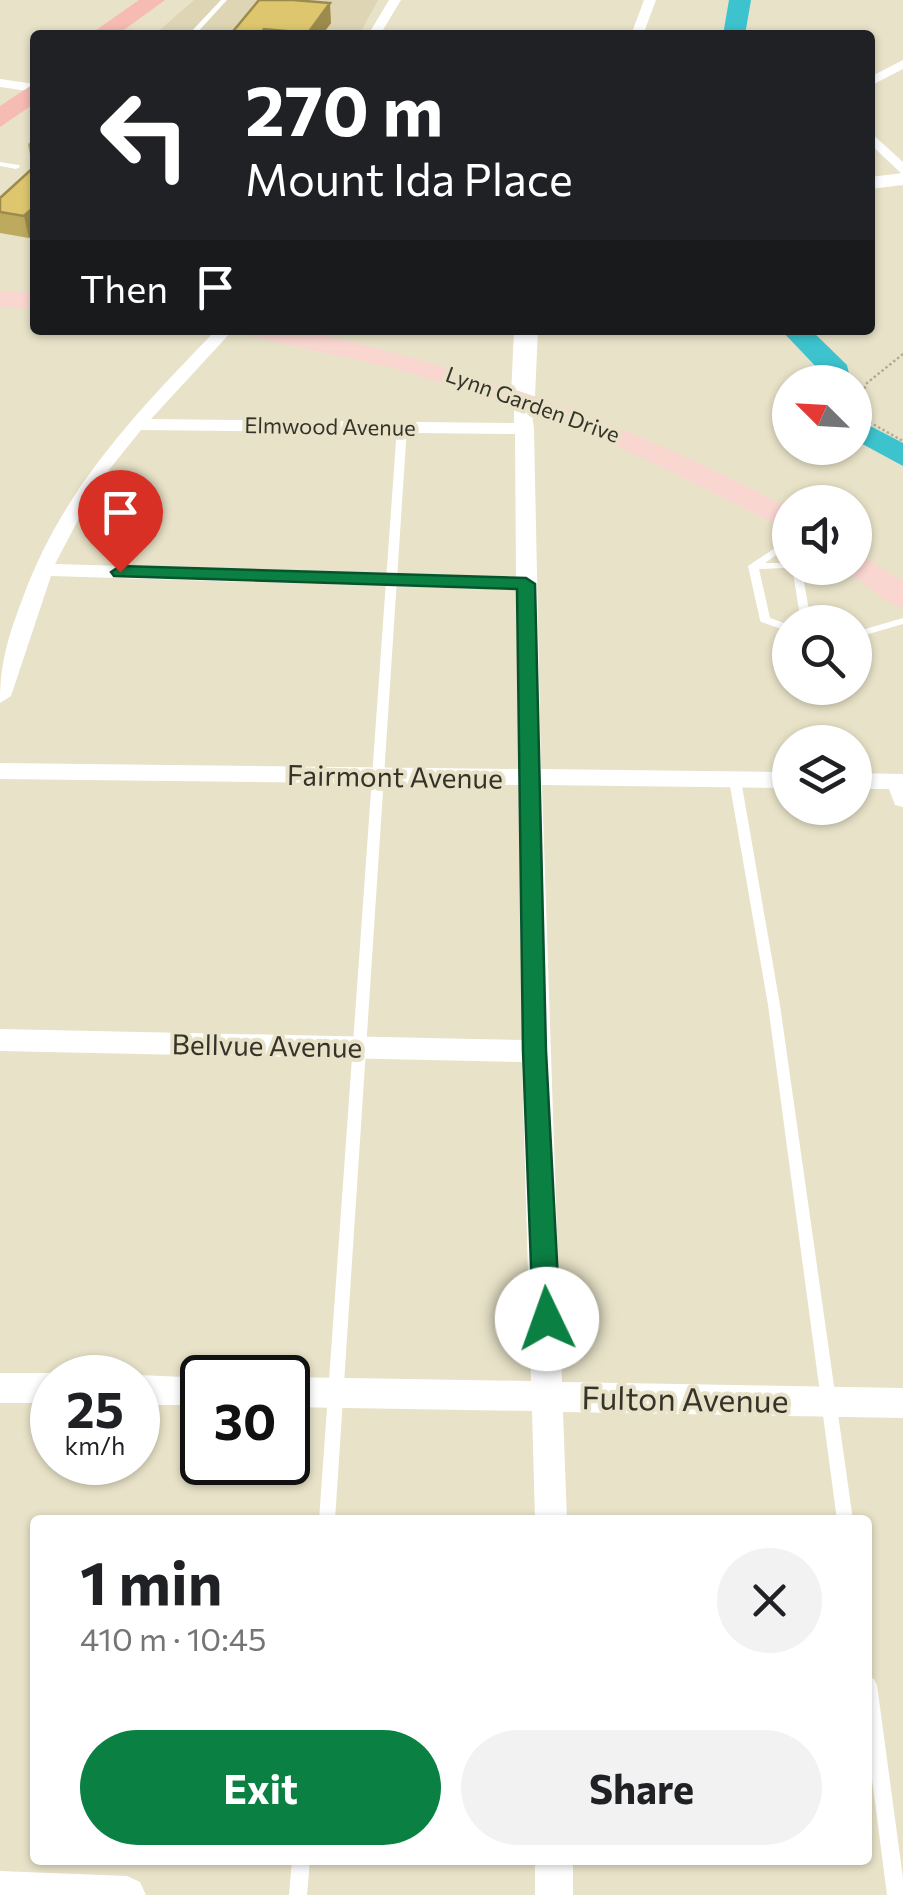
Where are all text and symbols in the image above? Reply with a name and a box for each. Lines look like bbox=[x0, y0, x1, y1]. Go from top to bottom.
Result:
text: 270 m bbox=[245, 65, 443, 150]
icon: left bbox=[80, 70, 210, 200]
text: Mount Ida Place bbox=[245, 150, 573, 205]
icon: arrive bbox=[188, 260, 243, 315]
text: Then bbox=[80, 264, 168, 311]
street label: Lynn Garden Drive bbox=[442, 360, 624, 448]
north arrow bbox=[772, 365, 872, 465]
map controls bbox=[772, 365, 872, 825]
street label: Elmwood Avenue bbox=[244, 411, 416, 441]
pin bbox=[78, 470, 163, 573]
icon: arrive bbox=[93, 485, 148, 540]
button: sound bbox=[772, 485, 872, 585]
button: search bbox=[772, 605, 872, 705]
button: layers bbox=[772, 725, 872, 825]
street label: Fairmont Avenue bbox=[287, 757, 503, 795]
street label: Bellvue Avenue bbox=[171, 1026, 363, 1064]
position arrow bbox=[495, 1267, 599, 1371]
speed limit sign: 30 bbox=[180, 1355, 310, 1485]
street label: Fulton Avenue bbox=[581, 1376, 789, 1420]
text: 25 bbox=[66, 1377, 124, 1438]
text: km/h bbox=[65, 1430, 125, 1460]
text: 1 min bbox=[80, 1544, 222, 1617]
button: close bbox=[717, 1548, 822, 1653]
text: 410 m · 10:45 bbox=[80, 1618, 266, 1658]
button: Exit bbox=[80, 1730, 441, 1845]
button: Share bbox=[461, 1730, 822, 1845]

